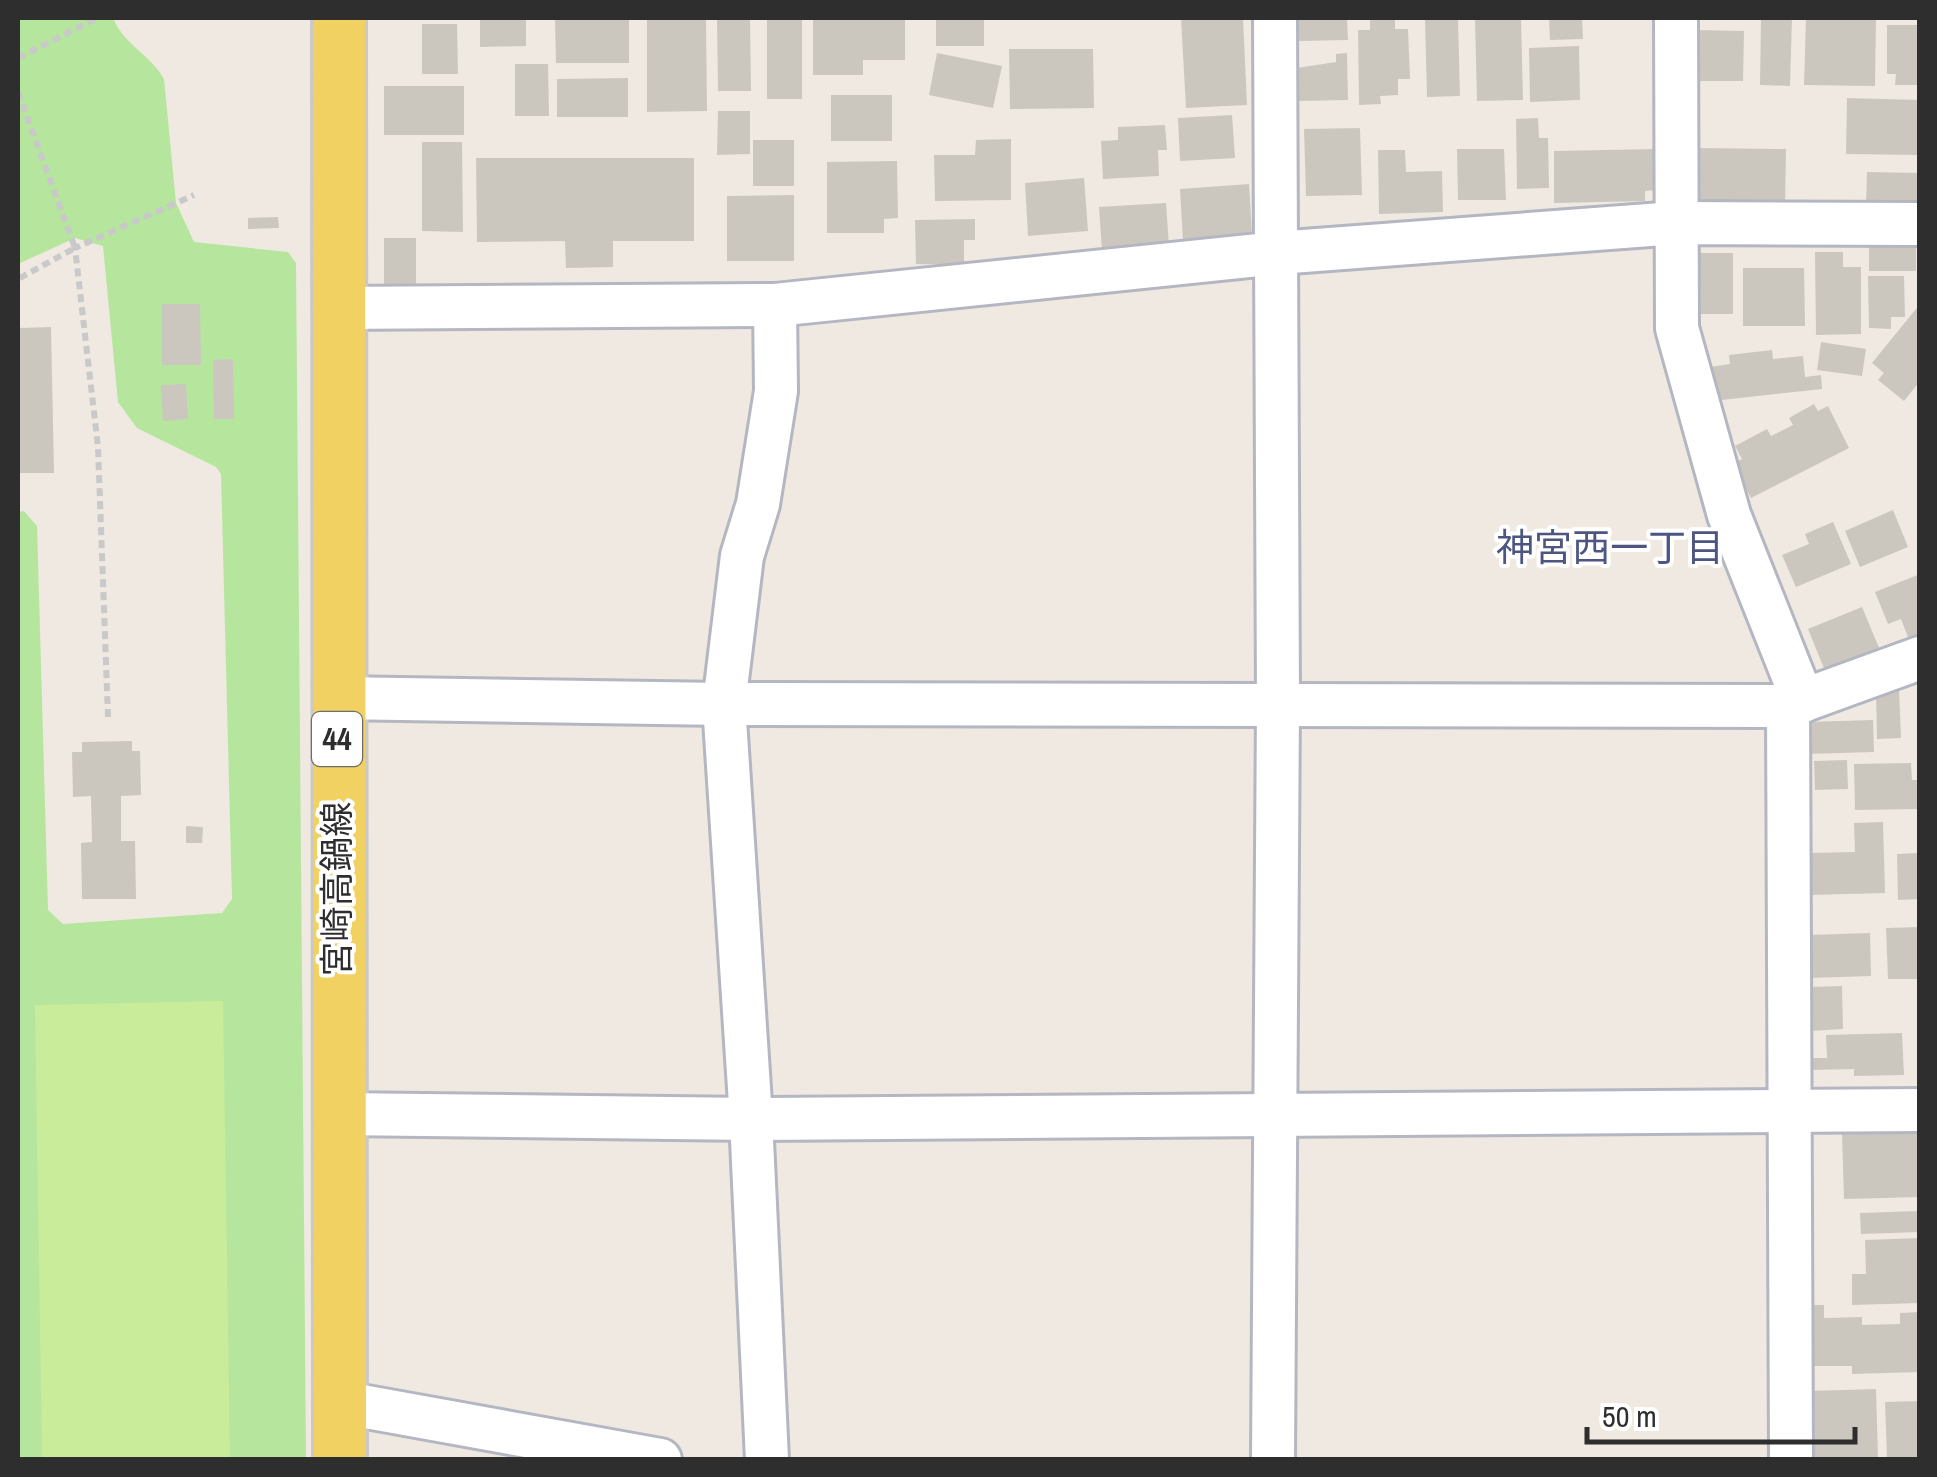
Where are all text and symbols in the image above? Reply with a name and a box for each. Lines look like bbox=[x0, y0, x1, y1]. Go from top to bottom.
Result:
district label: 神宮西一丁目 bbox=[1496, 522, 1724, 573]
road number: 44 bbox=[312, 712, 362, 766]
street label: 宮崎高鍋線 bbox=[313, 801, 360, 977]
scale bar bbox=[1587, 1382, 1854, 1444]
text: 50 m bbox=[1602, 1396, 1657, 1436]

